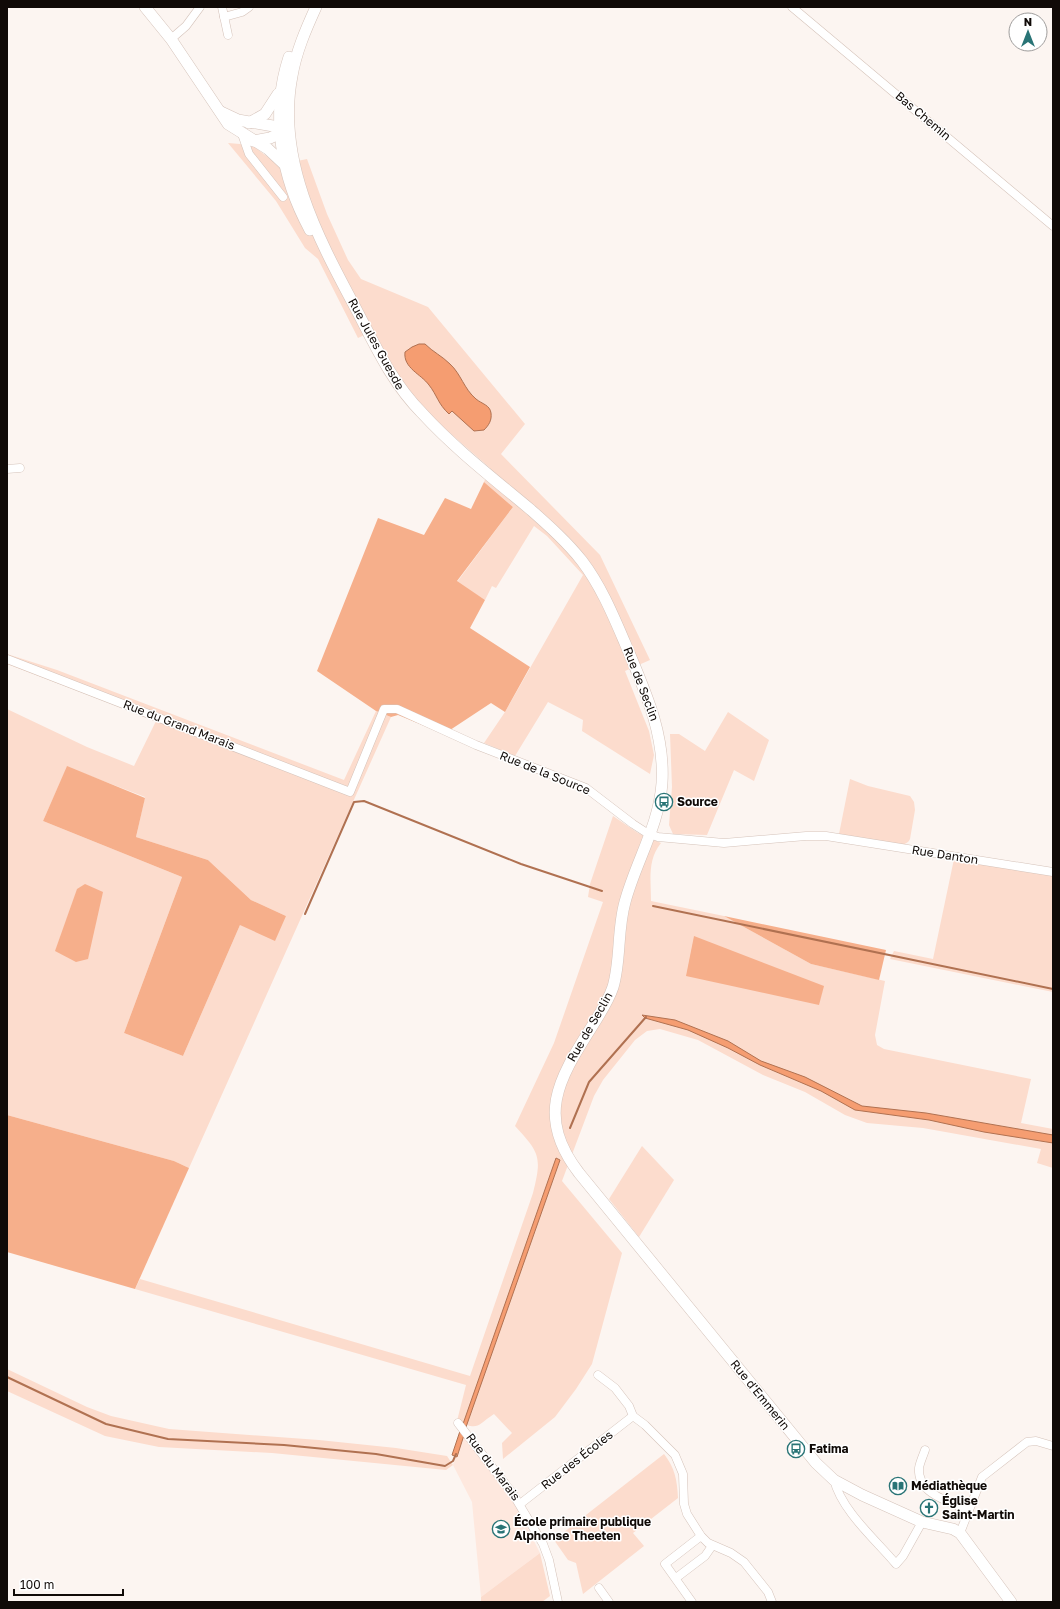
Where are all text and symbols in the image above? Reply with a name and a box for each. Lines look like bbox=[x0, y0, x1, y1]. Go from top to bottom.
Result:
north arrow bbox=[1008, 12, 1048, 52]
text: N bbox=[1024, 15, 1032, 28]
street label: Bas Chemin bbox=[892, 88, 954, 143]
street label: Rue Jules Guesde bbox=[345, 295, 408, 392]
street label: Rue de Seclin bbox=[620, 645, 662, 723]
street label: Rue du Grand Marais bbox=[121, 696, 237, 753]
street label: Rue de la Source bbox=[498, 748, 593, 798]
bus stop icon: Source bbox=[654, 792, 674, 812]
place label: Source bbox=[677, 794, 718, 809]
street label: Rue Danton bbox=[911, 842, 979, 867]
street label: Rue de Seclin bbox=[564, 989, 616, 1064]
street label: Rue d'Emmerin bbox=[728, 1357, 793, 1433]
street label: Rue des Écoles bbox=[538, 1427, 616, 1492]
street label: Rue du Marais bbox=[463, 1430, 524, 1503]
bus stop icon: Fatima bbox=[786, 1439, 806, 1459]
place label: Fatima bbox=[809, 1441, 848, 1456]
library icon: Médiathèque bbox=[888, 1476, 908, 1496]
place label: Médiathèque bbox=[911, 1478, 987, 1493]
place label: Église Saint-Martin bbox=[942, 1493, 1015, 1522]
church icon: Église Saint-Martin bbox=[919, 1498, 939, 1518]
place label: École primaire publique Alphonse Theeten bbox=[514, 1514, 651, 1543]
school or university icon: École primaire publique Alphonse Theeten bbox=[491, 1519, 511, 1539]
scale bar bbox=[14, 1571, 123, 1597]
text: 100 m bbox=[20, 1577, 54, 1592]

